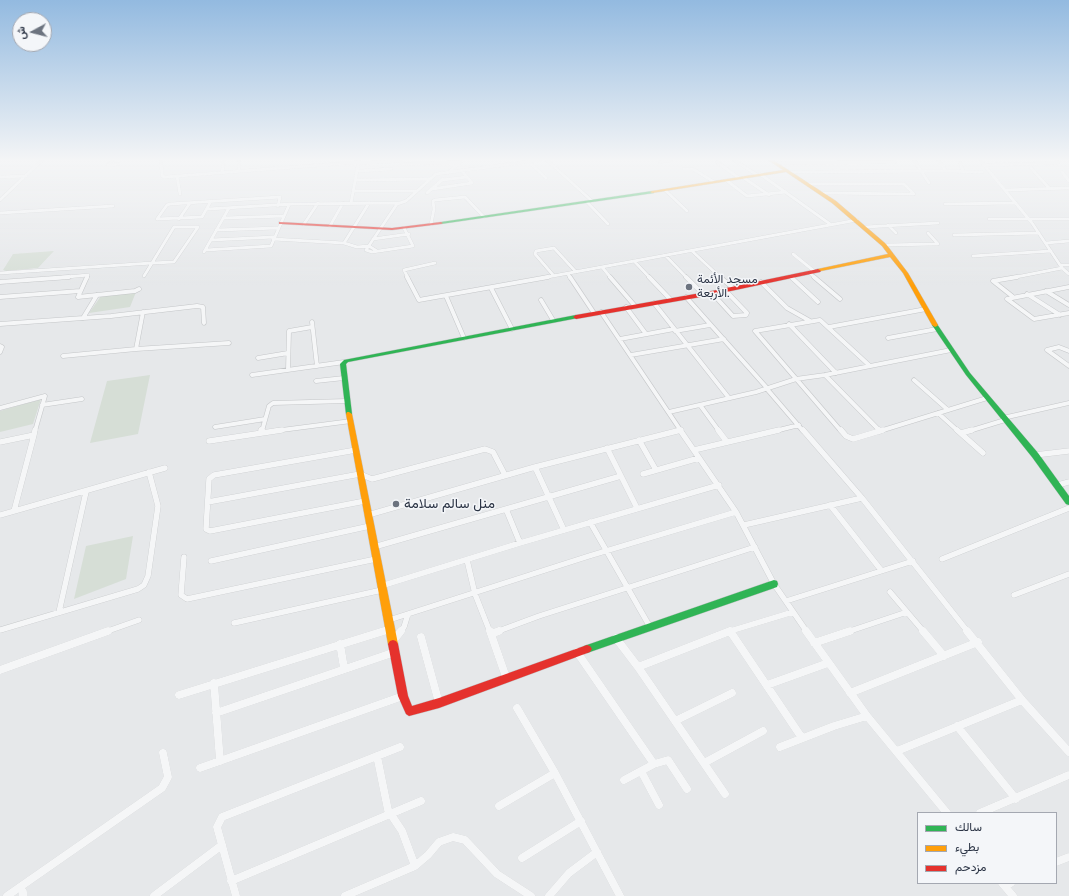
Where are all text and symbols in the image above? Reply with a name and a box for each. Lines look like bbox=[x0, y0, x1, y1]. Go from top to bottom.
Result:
north arrow bbox=[12, 12, 52, 52]
text: ش bbox=[13, 26, 29, 41]
place label: مسجد الأئمة الأربعة. bbox=[697, 273, 758, 301]
marker: مسجد الأئمة الأربعة. bbox=[684, 282, 694, 292]
place label: منل سالم سلامة bbox=[404, 496, 495, 512]
marker: منل سالم سلامة bbox=[391, 499, 401, 509]
legend bbox=[917, 812, 1057, 884]
text: سالك bbox=[955, 819, 982, 834]
text: بطيء bbox=[955, 839, 979, 854]
text: مزدحم bbox=[955, 859, 986, 874]

